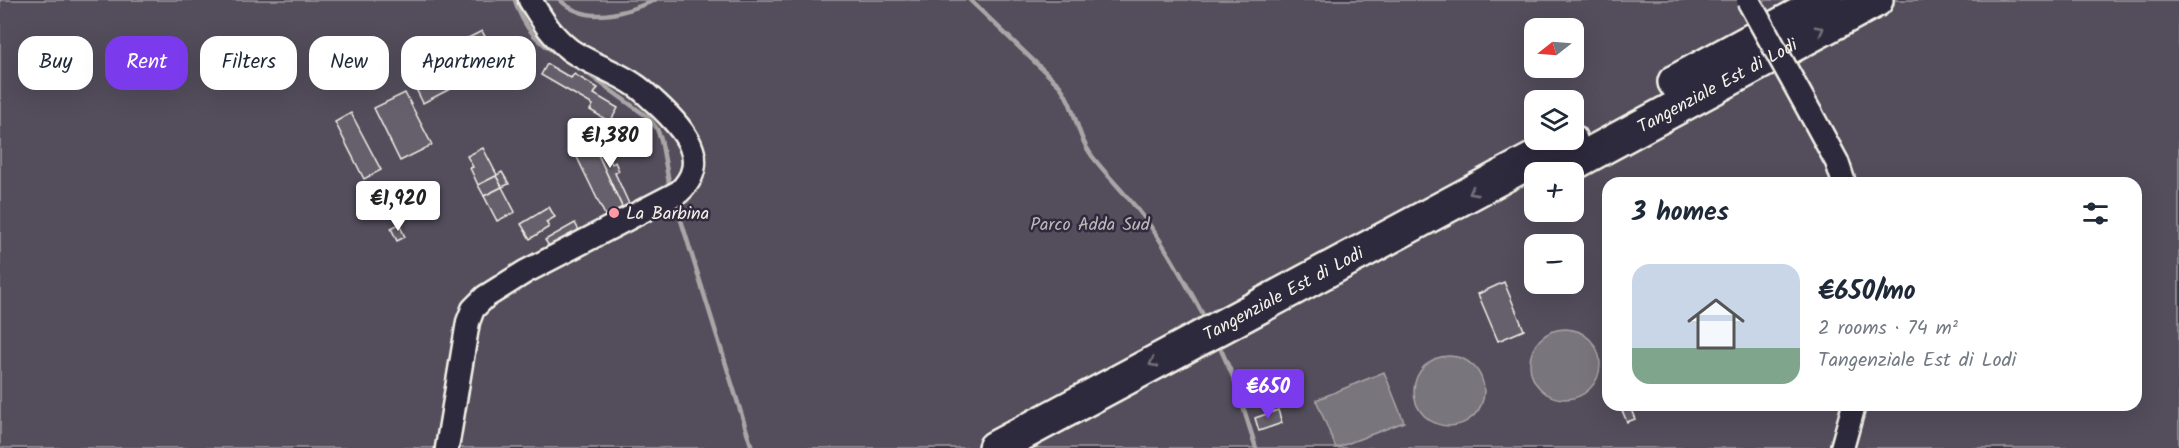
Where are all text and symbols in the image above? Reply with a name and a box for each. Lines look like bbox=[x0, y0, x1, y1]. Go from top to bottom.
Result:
north arrow bbox=[1524, 18, 1584, 78]
map controls bbox=[1524, 18, 1584, 294]
one-way arrow bbox=[1814, 26, 1824, 37]
street label: Tangenziale Est di Lodi bbox=[1632, 31, 1804, 142]
chip: Buy bbox=[18, 36, 93, 90]
chip: Rent bbox=[105, 36, 188, 90]
chip: Filters bbox=[200, 36, 297, 90]
chip: New bbox=[309, 36, 389, 90]
chip: Apartment bbox=[401, 36, 536, 90]
button: layers bbox=[1524, 90, 1584, 150]
pin: €1,380 bbox=[561, 118, 659, 169]
text: €1,380 bbox=[582, 121, 638, 153]
button: + bbox=[1524, 162, 1584, 222]
pin: €1,920 bbox=[349, 181, 447, 232]
text: €1,920 bbox=[370, 184, 426, 216]
one-way arrow bbox=[1469, 185, 1479, 196]
text: 3 homes bbox=[1632, 192, 1729, 234]
icon: filters bbox=[2079, 197, 2112, 230]
place label: La Barbina bbox=[626, 200, 709, 229]
marker: La Barbina bbox=[607, 206, 621, 220]
park label: Parco Adda Sud bbox=[1030, 211, 1151, 240]
button: − bbox=[1524, 234, 1584, 294]
street label: Tangenziale Est di Lodi bbox=[1198, 240, 1370, 350]
text: €650/mo bbox=[1818, 271, 1916, 313]
icon: home bbox=[1680, 288, 1752, 360]
text: 2 rooms · 74 m² bbox=[1818, 313, 1958, 345]
text: Tangenziale Est di Lodi bbox=[1818, 345, 2016, 377]
one-way arrow bbox=[1149, 356, 1159, 367]
pin: €650 bbox=[1232, 369, 1304, 420]
text: €650 bbox=[1246, 372, 1290, 404]

